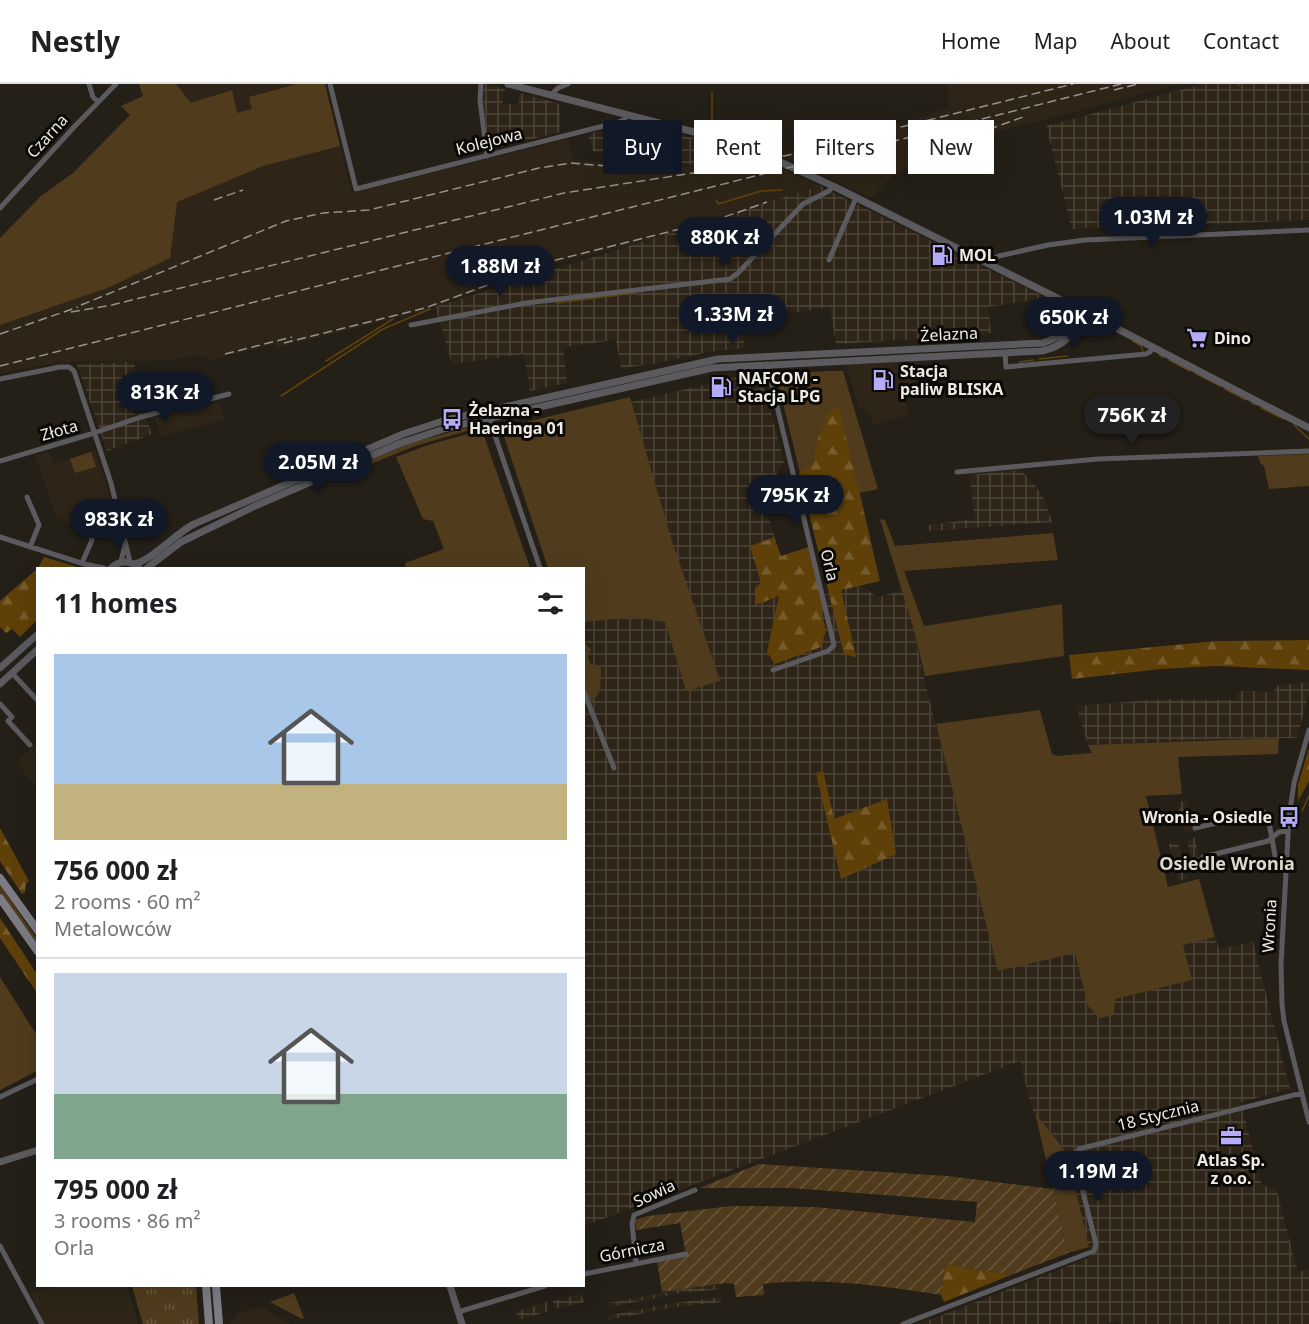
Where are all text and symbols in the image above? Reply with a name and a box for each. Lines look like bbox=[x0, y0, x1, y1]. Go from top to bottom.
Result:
text: Nestly bbox=[30, 22, 120, 60]
text: Home bbox=[941, 27, 1001, 55]
text: Map bbox=[1034, 27, 1077, 55]
text: About bbox=[1110, 27, 1170, 55]
text: Contact bbox=[1203, 27, 1279, 55]
street label: Czarna bbox=[21, 109, 73, 163]
chip: Buy bbox=[603, 120, 682, 174]
chip: Rent bbox=[694, 120, 782, 174]
chip: Filters bbox=[794, 120, 896, 174]
chip: New bbox=[908, 120, 994, 174]
street label: Kolejowa bbox=[453, 122, 525, 160]
pin: 1.03M zł bbox=[1091, 197, 1215, 248]
text: 1.03M zł bbox=[1113, 203, 1193, 230]
pin: 880K zł bbox=[670, 217, 780, 268]
text: 880K zł bbox=[691, 223, 759, 250]
fuel station icon: MOL bbox=[930, 243, 954, 267]
place label: MOL bbox=[959, 244, 996, 266]
pin: 1.88M zł bbox=[438, 246, 562, 297]
text: 1.88M zł bbox=[460, 252, 540, 279]
pin: 1.33M zł bbox=[671, 294, 795, 345]
pin: 650K zł bbox=[1019, 297, 1129, 348]
text: 1.33M zł bbox=[693, 300, 773, 327]
text: 650K zł bbox=[1040, 303, 1108, 330]
street label: Żelazna bbox=[920, 322, 978, 346]
supermarket icon: Dino bbox=[1185, 326, 1209, 350]
place label: Dino bbox=[1214, 327, 1251, 349]
place label: Stacja paliw BLISKA bbox=[900, 360, 1004, 400]
place label: NAFCOM - Stacja LPG bbox=[738, 367, 821, 407]
fuel station icon: Stacja paliw BLISKA bbox=[871, 368, 895, 392]
pin: 813K zł bbox=[110, 372, 220, 423]
fuel station icon: NAFCOM - Stacja LPG bbox=[709, 375, 733, 399]
text: 813K zł bbox=[131, 378, 199, 405]
pin: 756K zł bbox=[1077, 395, 1187, 446]
place label: Żelazna - Haeringa 01 bbox=[469, 399, 565, 439]
text: 756K zł bbox=[1098, 401, 1166, 428]
bus stop icon: Żelazna - Haeringa 01 bbox=[440, 407, 464, 431]
street label: Złota bbox=[38, 414, 80, 446]
pin: 2.05M zł bbox=[256, 442, 380, 493]
text: 2.05M zł bbox=[278, 448, 358, 475]
pin: 795K zł bbox=[740, 475, 850, 526]
text: 795K zł bbox=[761, 481, 829, 508]
pin: 983K zł bbox=[64, 499, 174, 550]
text: 983K zł bbox=[85, 505, 153, 532]
street label: Orla bbox=[816, 547, 844, 583]
text: 11 homes bbox=[54, 585, 178, 621]
icon: filters bbox=[534, 587, 567, 620]
icon: home bbox=[257, 693, 365, 801]
bus stop icon: Wronia - Osiedle bbox=[1277, 805, 1301, 829]
place label: Wronia - Osiedle bbox=[1142, 806, 1272, 828]
district label: Osiedle Wronia bbox=[1159, 851, 1295, 875]
text: 756 000 zł bbox=[54, 852, 178, 888]
text: 2 rooms · 60 m² bbox=[54, 888, 201, 915]
street label: Wronia bbox=[1257, 899, 1281, 953]
text: Metalowców bbox=[54, 915, 171, 942]
icon: home bbox=[257, 1012, 365, 1120]
street label: 18 Stycznia bbox=[1115, 1094, 1201, 1136]
office icon: Atlas Sp. z o.o. bbox=[1219, 1124, 1243, 1148]
place label: Atlas Sp. z o.o. bbox=[1197, 1149, 1265, 1189]
pin: 1.19M zł bbox=[1036, 1151, 1160, 1202]
text: 1.19M zł bbox=[1058, 1157, 1138, 1184]
text: 795 000 zł bbox=[54, 1171, 178, 1207]
street label: Sowia bbox=[629, 1174, 679, 1212]
text: 3 rooms · 86 m² bbox=[54, 1207, 201, 1234]
street label: Górnicza bbox=[597, 1233, 667, 1267]
text: Orla bbox=[54, 1234, 94, 1261]

